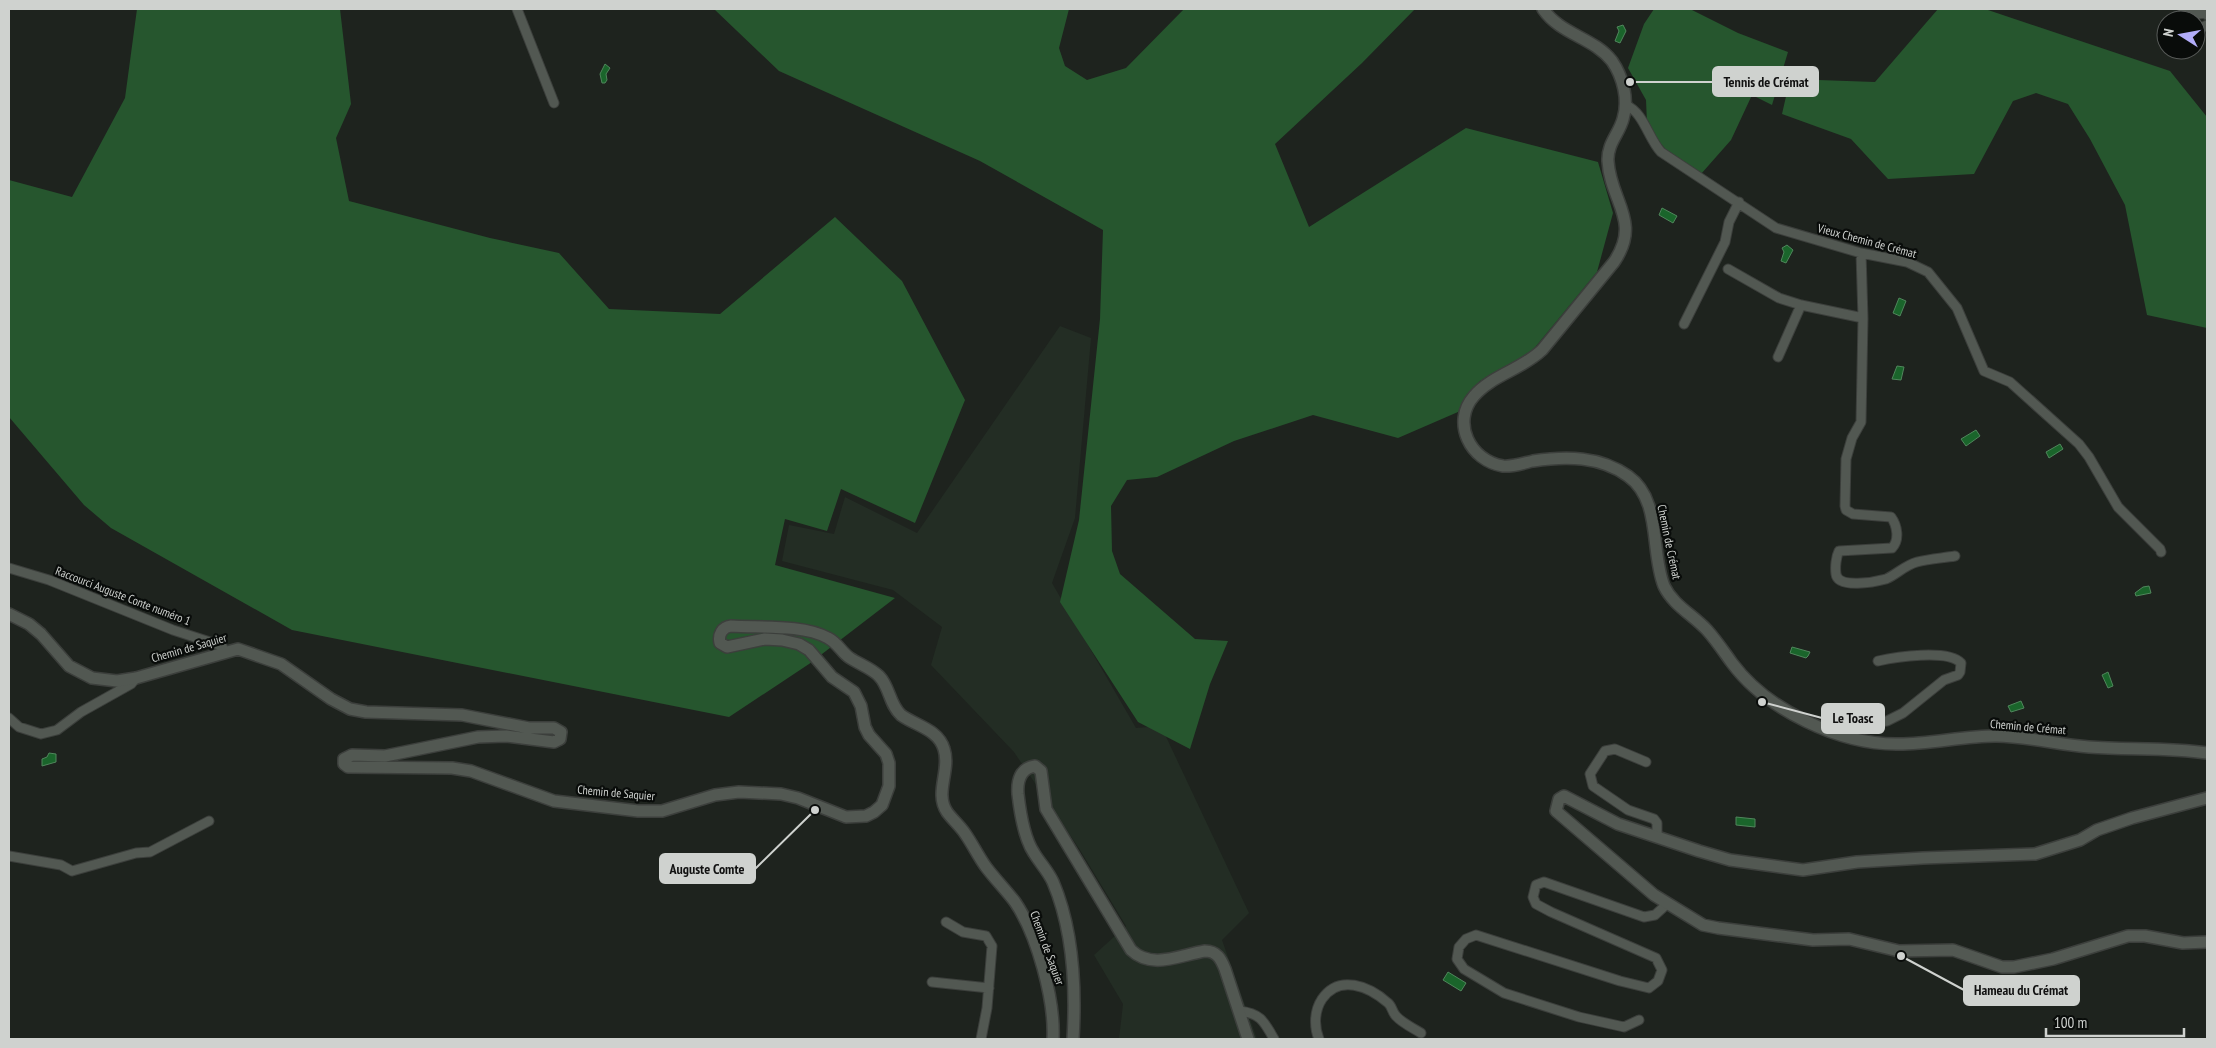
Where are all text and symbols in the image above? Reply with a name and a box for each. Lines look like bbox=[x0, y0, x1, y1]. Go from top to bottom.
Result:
north arrow bbox=[2156, 10, 2206, 60]
text: N bbox=[2159, 27, 2178, 38]
callout: Tennis de Crémat bbox=[1713, 67, 1818, 96]
text: Tennis de Crémat bbox=[1723, 73, 1809, 91]
street label: Vieux Chemin de Crémat bbox=[1815, 220, 1919, 261]
street label: Chemin de Crémat bbox=[1654, 503, 1685, 581]
street label: Raccourci Auguste Conte numéro 1 bbox=[54, 563, 193, 628]
street label: Chemin de Saquier bbox=[149, 629, 229, 665]
callout: Le Toasc bbox=[1822, 704, 1884, 733]
text: Le Toasc bbox=[1833, 709, 1874, 727]
street label: Chemin de Crémat bbox=[1989, 716, 2067, 737]
street label: Chemin de Saquier bbox=[577, 782, 656, 803]
callout: Auguste Comte bbox=[660, 854, 755, 883]
text: Auguste Comte bbox=[669, 860, 744, 878]
street label: Chemin de Saquier bbox=[1027, 909, 1068, 988]
callout: Hameau du Crémat bbox=[1964, 976, 2079, 1005]
text: Hameau du Crémat bbox=[1974, 981, 2068, 999]
scale bar bbox=[2046, 1006, 2184, 1038]
text: 100 m bbox=[2054, 1013, 2087, 1032]

